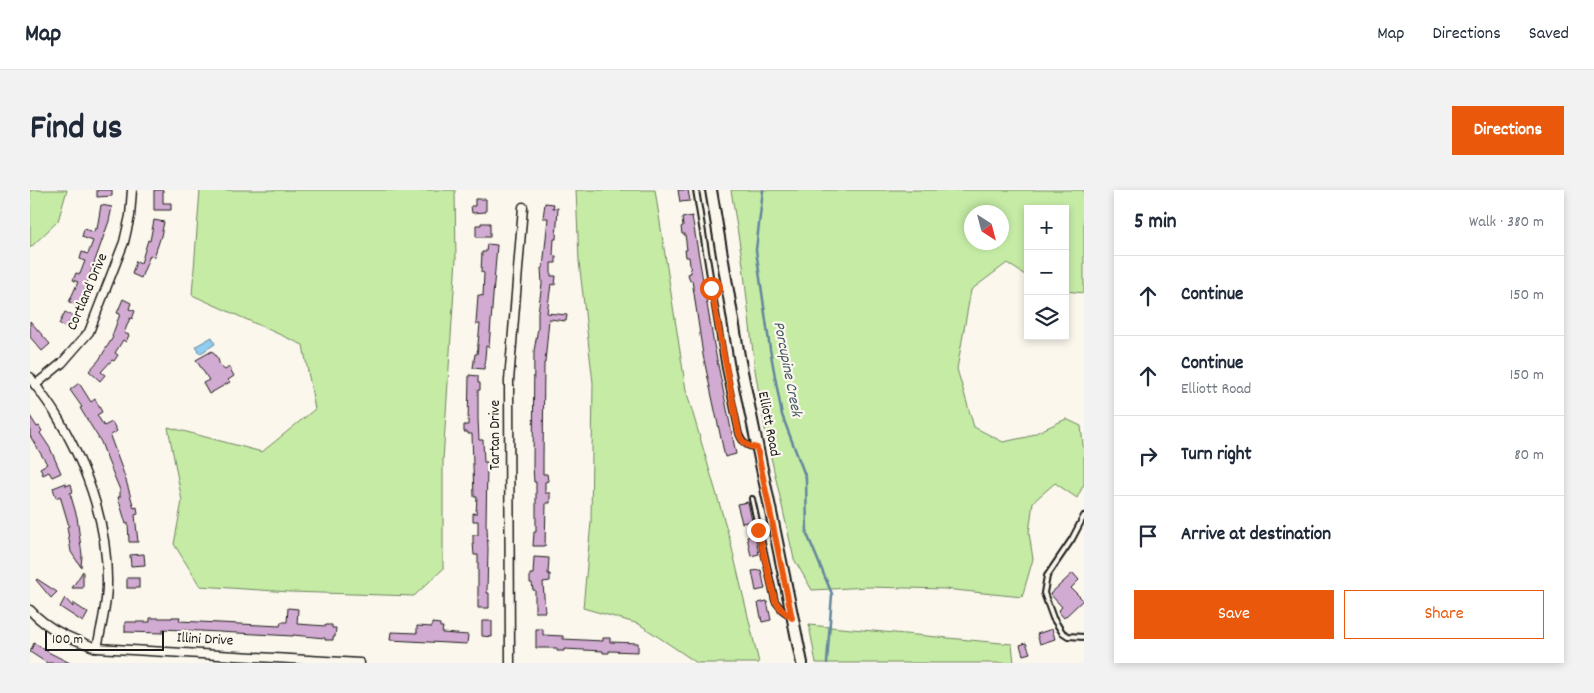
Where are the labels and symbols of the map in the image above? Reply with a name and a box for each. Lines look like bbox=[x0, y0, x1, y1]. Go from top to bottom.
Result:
north arrow bbox=[964, 205, 1009, 250]
street label: Cortland Drive bbox=[62, 250, 114, 334]
route start bbox=[700, 277, 723, 300]
water label: Porcupine Creek bbox=[767, 319, 808, 420]
street label: Elliott Road bbox=[751, 390, 785, 458]
street label: Tartan Drive bbox=[485, 399, 507, 470]
route end bbox=[747, 519, 770, 542]
scale bar bbox=[45, 628, 164, 651]
street label: Illini Drive bbox=[176, 628, 234, 652]

